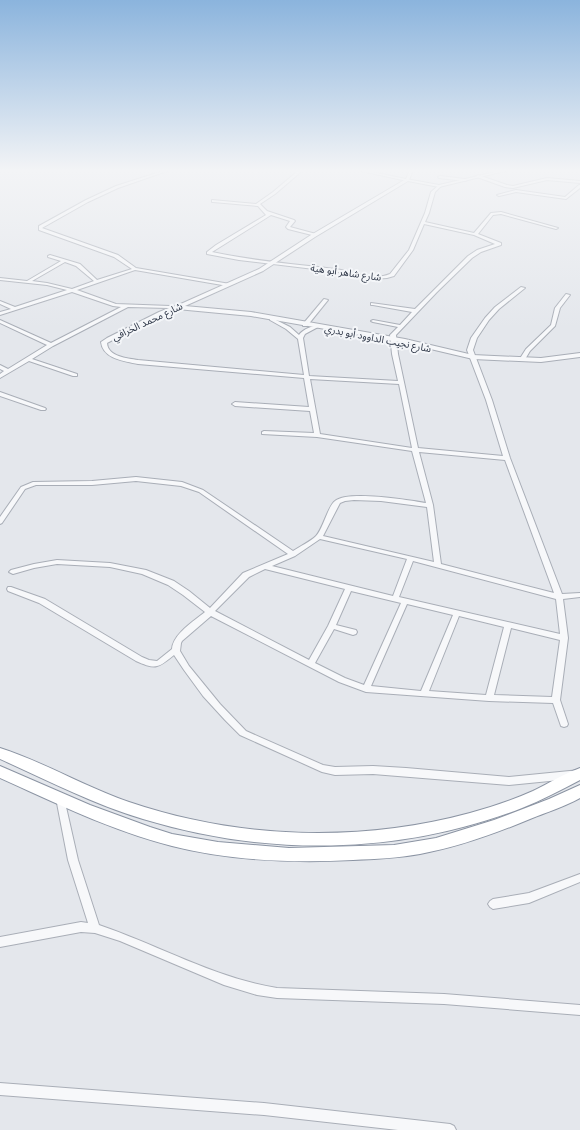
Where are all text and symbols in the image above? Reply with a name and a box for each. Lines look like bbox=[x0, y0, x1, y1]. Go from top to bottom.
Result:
street label: شارع شاهر أبو هية bbox=[310, 261, 382, 285]
street label: شارع محمد الخرافي bbox=[110, 299, 185, 345]
street label: شارع نجيب الداوود أبو بدري bbox=[323, 322, 433, 357]

